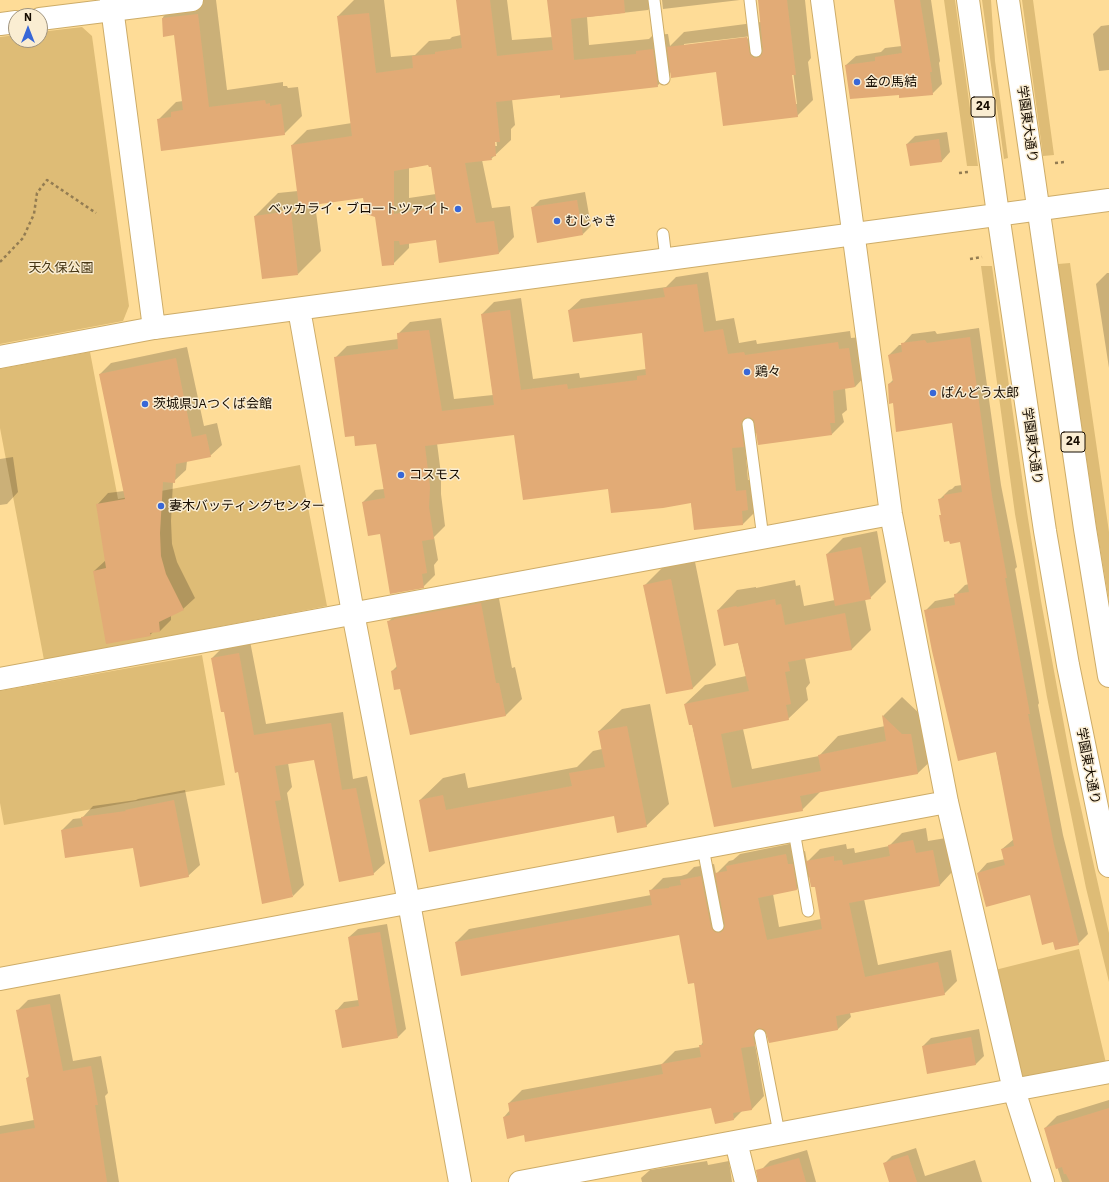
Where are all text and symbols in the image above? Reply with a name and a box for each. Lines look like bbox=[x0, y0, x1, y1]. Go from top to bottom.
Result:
north arrow bbox=[8, 8, 48, 48]
text: N bbox=[24, 10, 32, 24]
place label: 金の馬結 bbox=[865, 74, 917, 90]
marker: 金の馬結 bbox=[852, 77, 862, 87]
street label: 学園東大通り bbox=[1014, 84, 1040, 164]
road number: 24 bbox=[971, 97, 995, 117]
place label: ベッカライ・ブロートツァイト bbox=[268, 201, 450, 217]
marker: ベッカライ・ブロートツァイト bbox=[453, 204, 463, 214]
place label: むじゃき bbox=[565, 213, 617, 229]
marker: むじゃき bbox=[552, 216, 562, 226]
park label: 天久保公園 bbox=[29, 260, 93, 276]
place label: 鶏々 bbox=[755, 364, 781, 380]
marker: 鶏々 bbox=[742, 367, 752, 377]
place label: ばんどう太郎 bbox=[941, 385, 1019, 401]
marker: ばんどう太郎 bbox=[928, 388, 938, 398]
place label: 茨城県JAつくば会館 bbox=[153, 396, 272, 412]
marker: 茨城県JAつくば会館 bbox=[140, 399, 150, 409]
street label: 学園東大通り bbox=[1019, 406, 1045, 486]
road number: 24 bbox=[1061, 432, 1085, 452]
place label: コスモス bbox=[409, 467, 461, 483]
marker: コスモス bbox=[396, 470, 406, 480]
place label: 妻木バッティングセンター bbox=[169, 498, 325, 514]
marker: 妻木バッティングセンター bbox=[156, 501, 166, 511]
street label: 学園東大通り bbox=[1073, 726, 1103, 806]

